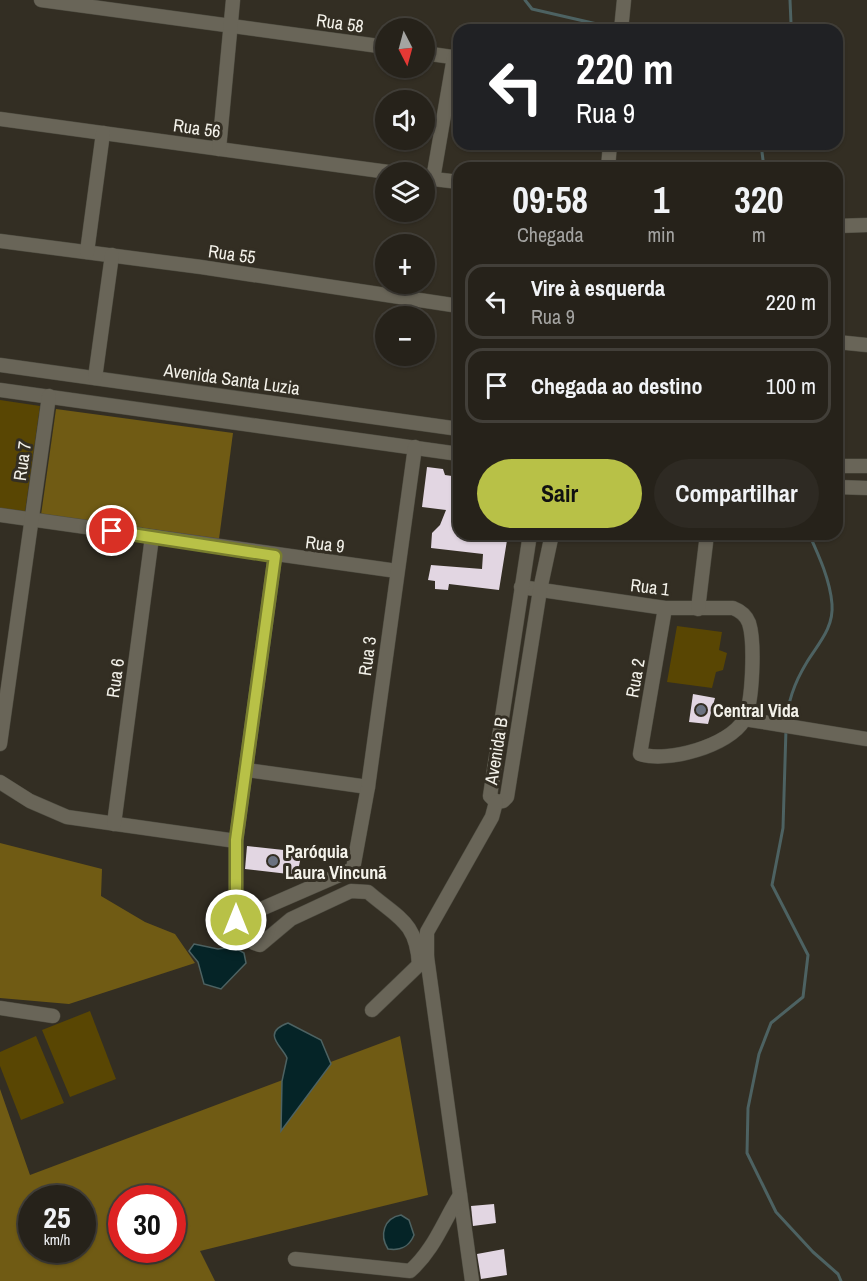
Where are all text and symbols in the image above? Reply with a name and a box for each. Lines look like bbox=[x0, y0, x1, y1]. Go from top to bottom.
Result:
street label: Rua 58 bbox=[315, 7, 365, 39]
north arrow bbox=[375, 18, 435, 78]
map controls bbox=[375, 18, 435, 366]
text: 220 m bbox=[576, 41, 674, 97]
icon: left bbox=[477, 48, 555, 126]
button: sound bbox=[375, 90, 435, 150]
text: Rua 9 bbox=[576, 95, 635, 131]
street label: Rua 56 bbox=[172, 112, 222, 144]
button: layers bbox=[375, 162, 435, 222]
text: 09:58 bbox=[512, 176, 588, 224]
text: 1 bbox=[653, 176, 669, 224]
text: 320 bbox=[734, 176, 784, 224]
text: Chegada bbox=[517, 221, 584, 248]
text: min bbox=[647, 221, 675, 248]
text: m bbox=[752, 221, 766, 248]
button: + bbox=[375, 234, 435, 294]
street label: Rua 55 bbox=[207, 238, 257, 270]
text: Vire à esquerda bbox=[531, 273, 665, 303]
icon: left bbox=[480, 285, 513, 318]
text: 220 m bbox=[766, 287, 816, 317]
text: Rua 9 bbox=[531, 303, 575, 330]
button: − bbox=[375, 306, 435, 366]
street label: Avenida Santa Luzia bbox=[162, 357, 301, 401]
icon: arrive bbox=[480, 369, 513, 402]
text: Chegada ao destino bbox=[531, 371, 702, 401]
text: 100 m bbox=[766, 371, 816, 401]
street label: Rua 7 bbox=[7, 440, 37, 482]
button: Sair bbox=[477, 459, 642, 528]
button: Compartilhar bbox=[654, 459, 819, 528]
pin bbox=[86, 505, 137, 556]
icon: arrive bbox=[95, 514, 128, 547]
street label: Rua 9 bbox=[304, 529, 346, 559]
street label: Rua 1 bbox=[629, 572, 672, 602]
street label: Rua 3 bbox=[352, 635, 382, 677]
street label: Rua 2 bbox=[619, 656, 651, 700]
street label: Rua 6 bbox=[100, 657, 130, 699]
place label: Central Vida bbox=[713, 698, 800, 723]
marker: Central Vida bbox=[694, 703, 708, 717]
street label: Avenida B bbox=[478, 715, 514, 787]
place label: Paróquia Laura Vincunã bbox=[285, 839, 387, 885]
marker: Paróquia Laura Vincunã bbox=[266, 854, 280, 868]
position arrow bbox=[204, 888, 268, 952]
speed limit sign: 30 bbox=[108, 1185, 186, 1263]
text: 25 bbox=[43, 1197, 71, 1237]
text: km/h bbox=[44, 1229, 70, 1250]

